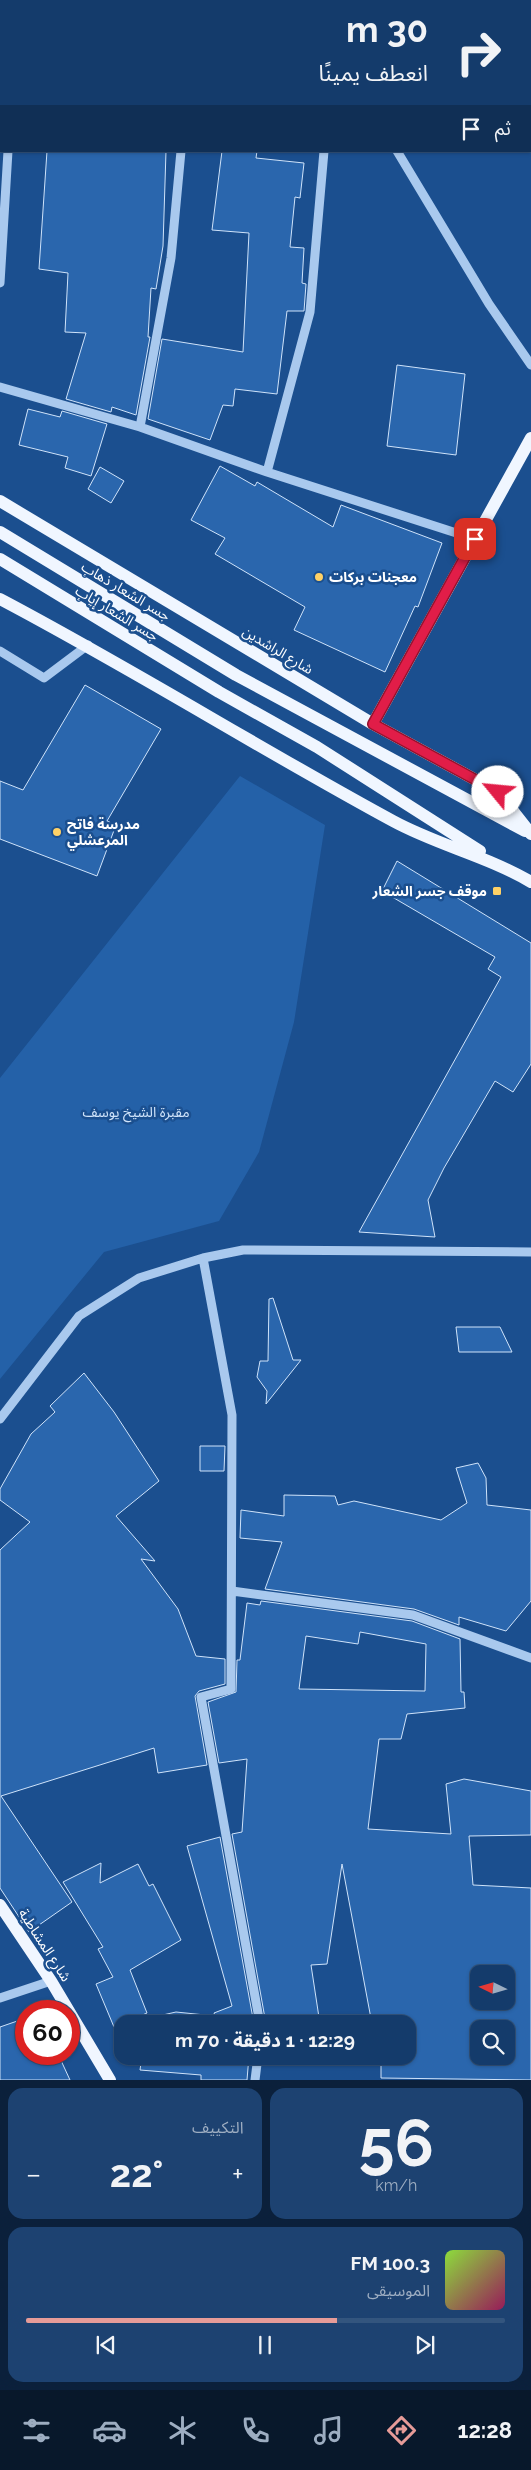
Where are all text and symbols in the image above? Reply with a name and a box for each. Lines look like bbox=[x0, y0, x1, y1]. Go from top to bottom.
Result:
text: 30 m bbox=[346, 9, 428, 50]
icon: right bbox=[446, 20, 511, 85]
text: انعطف يمينًا bbox=[319, 60, 428, 86]
icon: arrive bbox=[457, 115, 485, 143]
text: ثم bbox=[495, 117, 511, 139]
pin bbox=[454, 518, 496, 560]
icon: arrive bbox=[461, 525, 489, 553]
street label: جسر الشعار ذهاب bbox=[78, 558, 173, 625]
place label: معجنات بركات bbox=[329, 569, 417, 586]
marker: معجنات بركات bbox=[313, 571, 325, 583]
street label: جسر الشعار إياب bbox=[72, 582, 161, 646]
street label: شارع الراشدين bbox=[238, 623, 316, 680]
position arrow bbox=[471, 765, 523, 817]
place label: مدرسة فاتح المرعشلي bbox=[67, 816, 140, 851]
marker: مدرسة فاتح المرعشلي bbox=[51, 826, 63, 838]
place label: موقف جسر الشعار bbox=[372, 883, 487, 900]
marker: موقف جسر الشعار bbox=[491, 885, 503, 897]
park label: مقبرة الشيخ يوسف bbox=[82, 1104, 190, 1123]
street label: شارع المشاطية bbox=[13, 1906, 74, 1986]
north arrow bbox=[470, 1965, 515, 2010]
map controls bbox=[470, 1965, 515, 2065]
speed limit sign: 60 bbox=[15, 2000, 80, 2065]
button: search bbox=[470, 2020, 515, 2065]
text: 12:29 · 1 دقيقة · 70 m bbox=[175, 2029, 355, 2051]
text: 56 bbox=[359, 2105, 434, 2181]
text: التكييف bbox=[192, 2118, 244, 2137]
text: 22° bbox=[110, 2151, 163, 2196]
text: − bbox=[26, 2158, 41, 2191]
text: + bbox=[232, 2158, 244, 2191]
text: km/h bbox=[375, 2176, 417, 2195]
text: 100.3 FM bbox=[350, 2252, 430, 2274]
text: الموسيقى bbox=[367, 2281, 430, 2300]
icon: previous bbox=[92, 2331, 120, 2359]
icon: pause bbox=[251, 2331, 279, 2359]
icon: next bbox=[411, 2331, 439, 2359]
icon: filters bbox=[19, 2413, 54, 2448]
icon: car bbox=[92, 2413, 127, 2448]
icon: climate bbox=[165, 2413, 200, 2448]
icon: phone bbox=[238, 2413, 273, 2448]
icon: music bbox=[311, 2413, 346, 2448]
icon: directions bbox=[384, 2413, 419, 2448]
text: 12:28 bbox=[458, 2417, 512, 2443]

